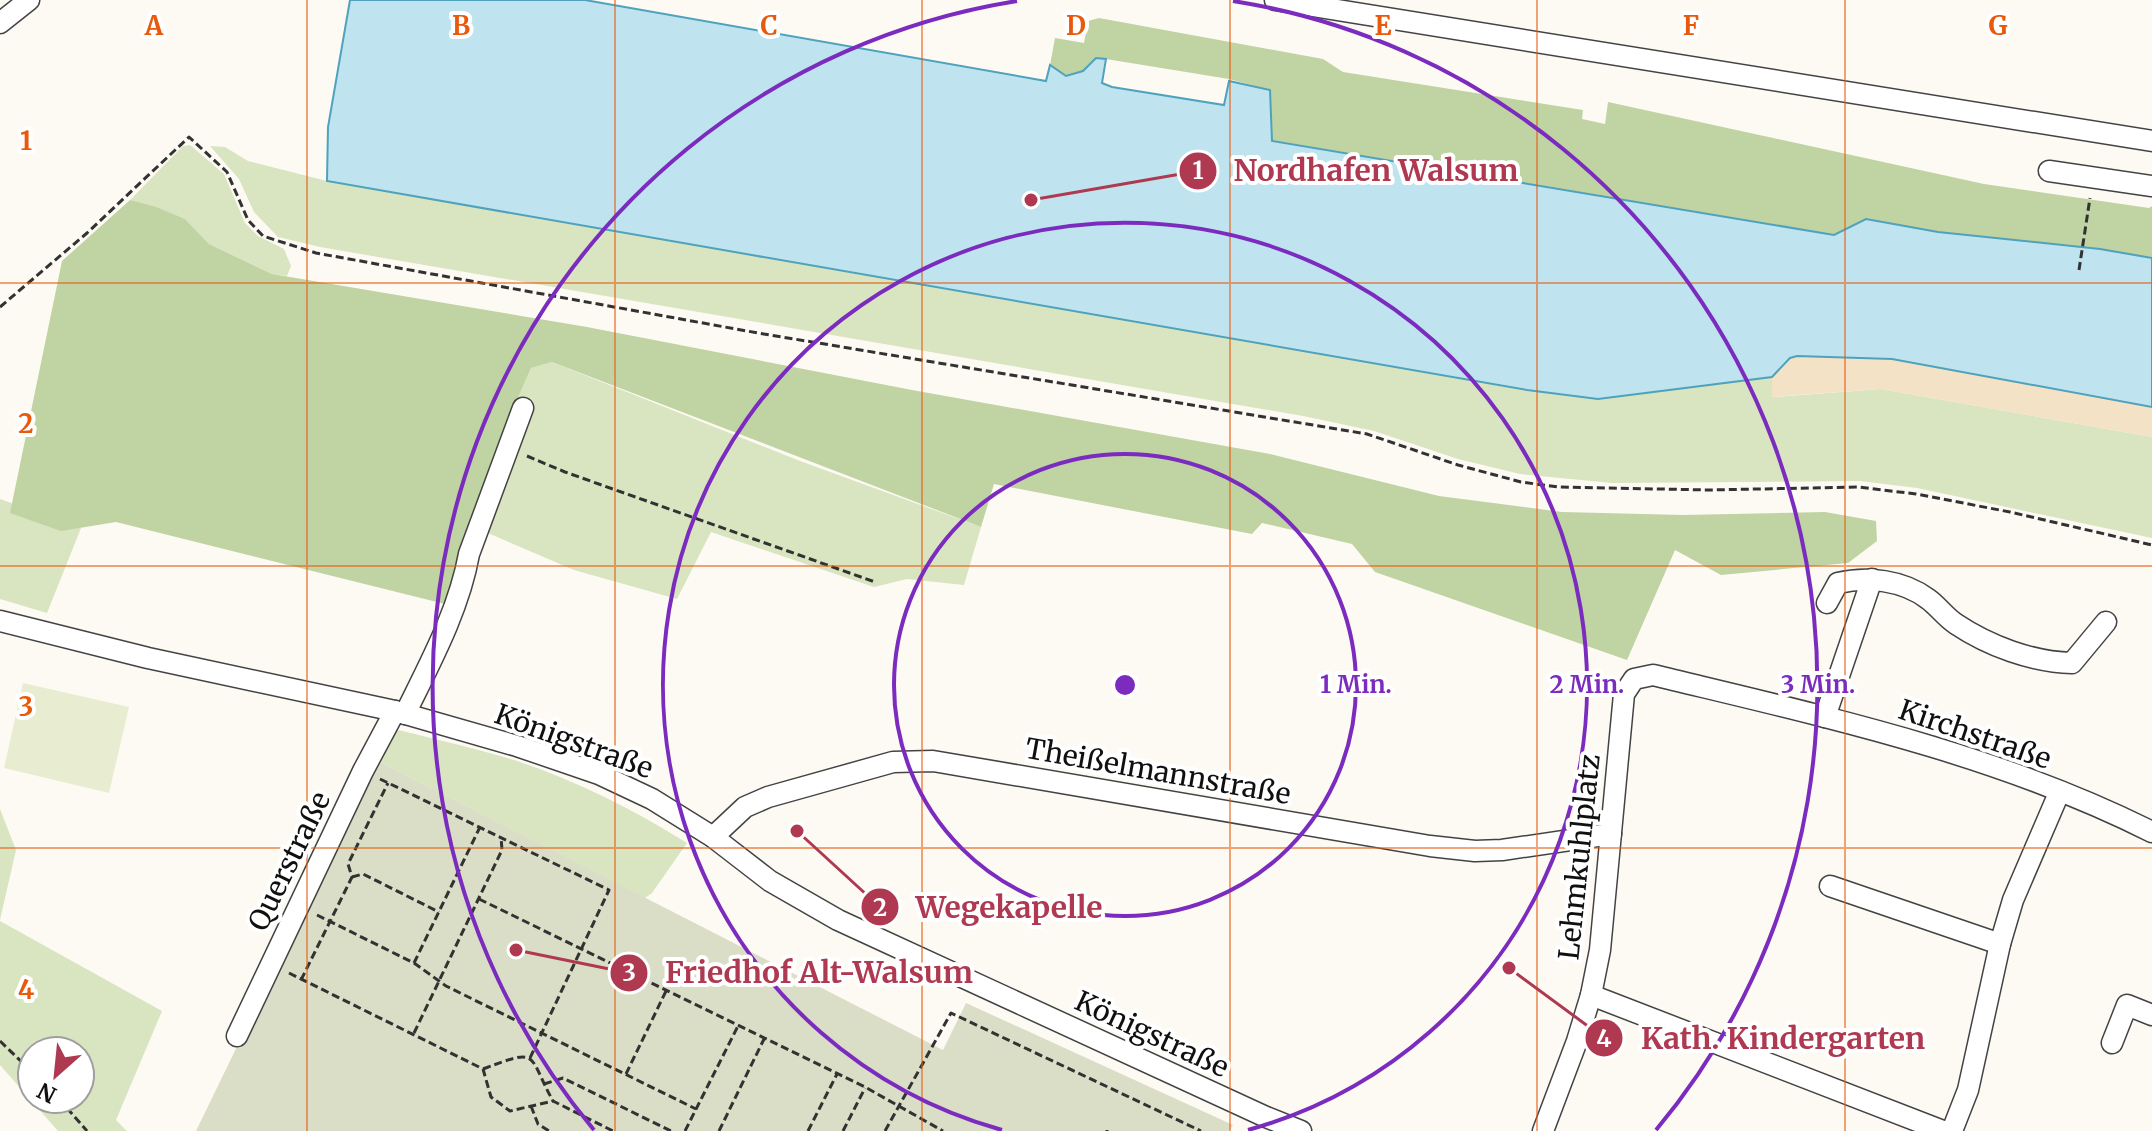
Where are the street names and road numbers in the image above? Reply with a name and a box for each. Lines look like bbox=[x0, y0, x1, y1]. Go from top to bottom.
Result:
street label: Kirchstraße bbox=[1894, 691, 2056, 777]
street label: Königstraße bbox=[490, 696, 658, 786]
street label: Theißelmannstraße bbox=[1023, 730, 1293, 812]
street label: Lehmkuhlplatz bbox=[1550, 752, 1608, 962]
street label: Querstraße bbox=[240, 786, 338, 936]
street label: Königstraße bbox=[1069, 983, 1235, 1085]

